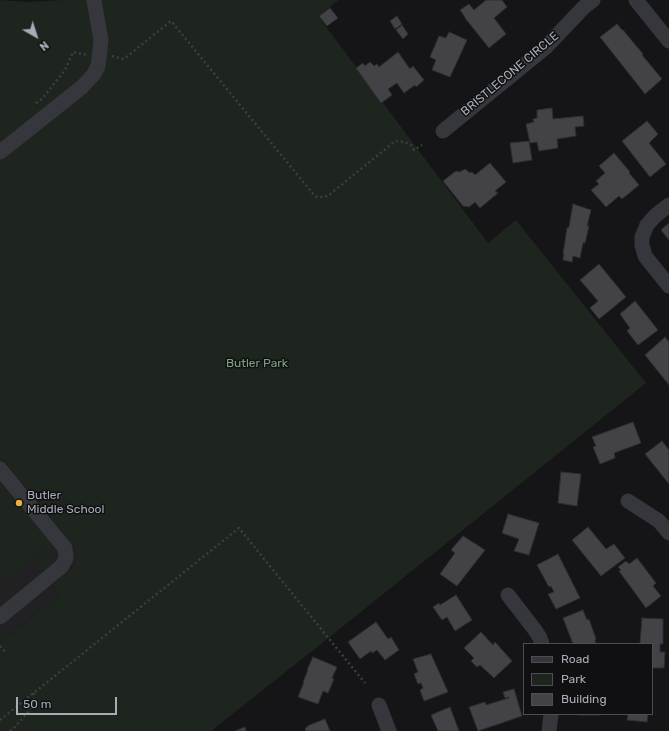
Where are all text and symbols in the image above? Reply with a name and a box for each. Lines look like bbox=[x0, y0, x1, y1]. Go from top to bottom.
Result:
north arrow bbox=[16, 16, 56, 56]
street label: BRISTLECONE CIRCLE bbox=[458, 29, 562, 119]
text: N bbox=[37, 38, 51, 53]
park label: Butler Park bbox=[226, 357, 288, 371]
place label: Butler Middle School bbox=[27, 489, 104, 517]
marker: Butler Middle School bbox=[14, 498, 24, 508]
legend bbox=[523, 643, 653, 715]
text: Road bbox=[561, 652, 589, 666]
text: Park bbox=[561, 672, 586, 686]
scale bar bbox=[18, 689, 119, 715]
text: Building bbox=[561, 692, 607, 706]
text: 50 m bbox=[23, 697, 51, 711]

